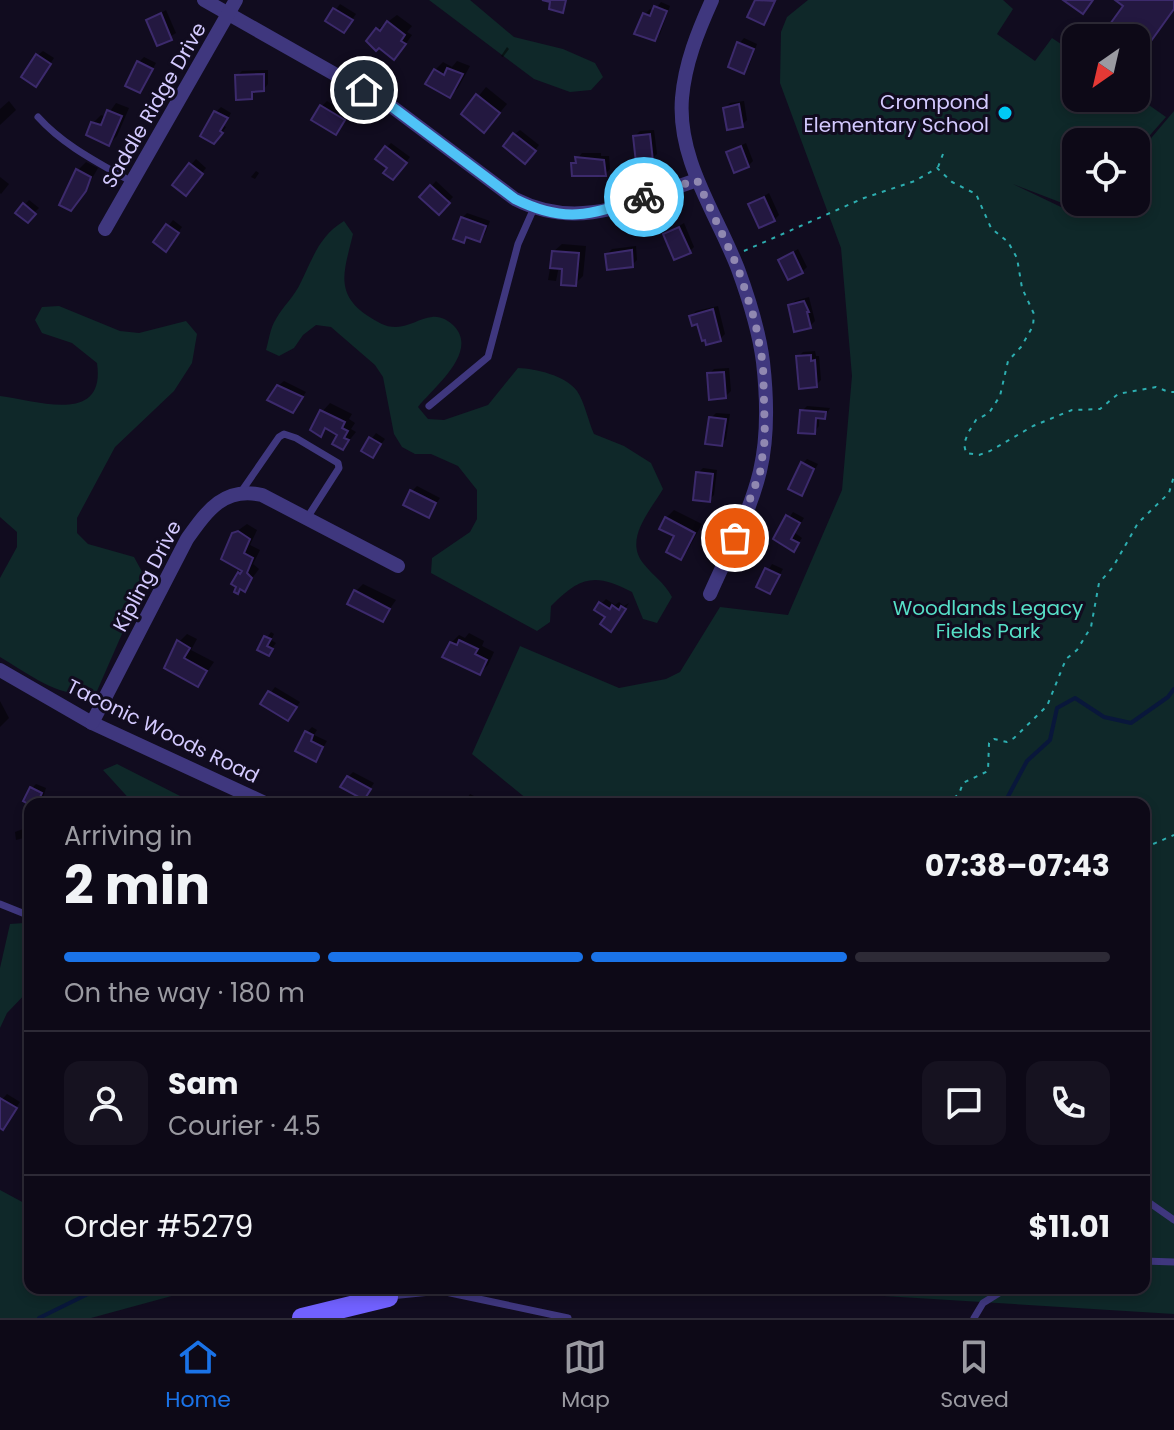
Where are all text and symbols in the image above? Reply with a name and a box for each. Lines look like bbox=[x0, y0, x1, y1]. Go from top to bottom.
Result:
street label: Saddle Ridge Drive bbox=[95, 17, 213, 193]
north arrow bbox=[1062, 24, 1150, 112]
map controls bbox=[1062, 24, 1150, 216]
pin bbox=[330, 56, 398, 124]
icon: home bbox=[342, 68, 386, 112]
place label: Crompond Elementary School bbox=[804, 88, 989, 139]
marker: Crompond Elementary School bbox=[996, 104, 1014, 122]
button: locate bbox=[1062, 128, 1150, 216]
courier bbox=[604, 157, 684, 237]
icon: bike bbox=[622, 175, 666, 219]
pin bbox=[701, 504, 769, 572]
street label: Kipling Drive bbox=[106, 516, 188, 636]
icon: bag bbox=[713, 516, 757, 560]
park label: Woodlands Legacy Fields Park bbox=[893, 594, 1083, 645]
street label: Taconic Woods Road bbox=[62, 672, 264, 790]
text: Arriving in bbox=[64, 818, 193, 854]
text: 07:38–07:43 bbox=[925, 844, 1110, 887]
text: 2 min bbox=[64, 849, 210, 922]
text: On the way · 180 m bbox=[64, 975, 305, 1011]
button: person bbox=[64, 1061, 148, 1145]
button: chat bbox=[922, 1061, 1006, 1145]
button: phone bbox=[1026, 1061, 1110, 1145]
text: Sam bbox=[168, 1062, 239, 1105]
text: Courier · 4.5 bbox=[168, 1108, 321, 1144]
text: Order #5279 bbox=[64, 1205, 253, 1248]
text: $11.01 bbox=[1028, 1205, 1110, 1248]
tab: Home bbox=[165, 1335, 231, 1416]
tab: Map bbox=[561, 1335, 610, 1416]
tab: Saved bbox=[940, 1335, 1009, 1416]

